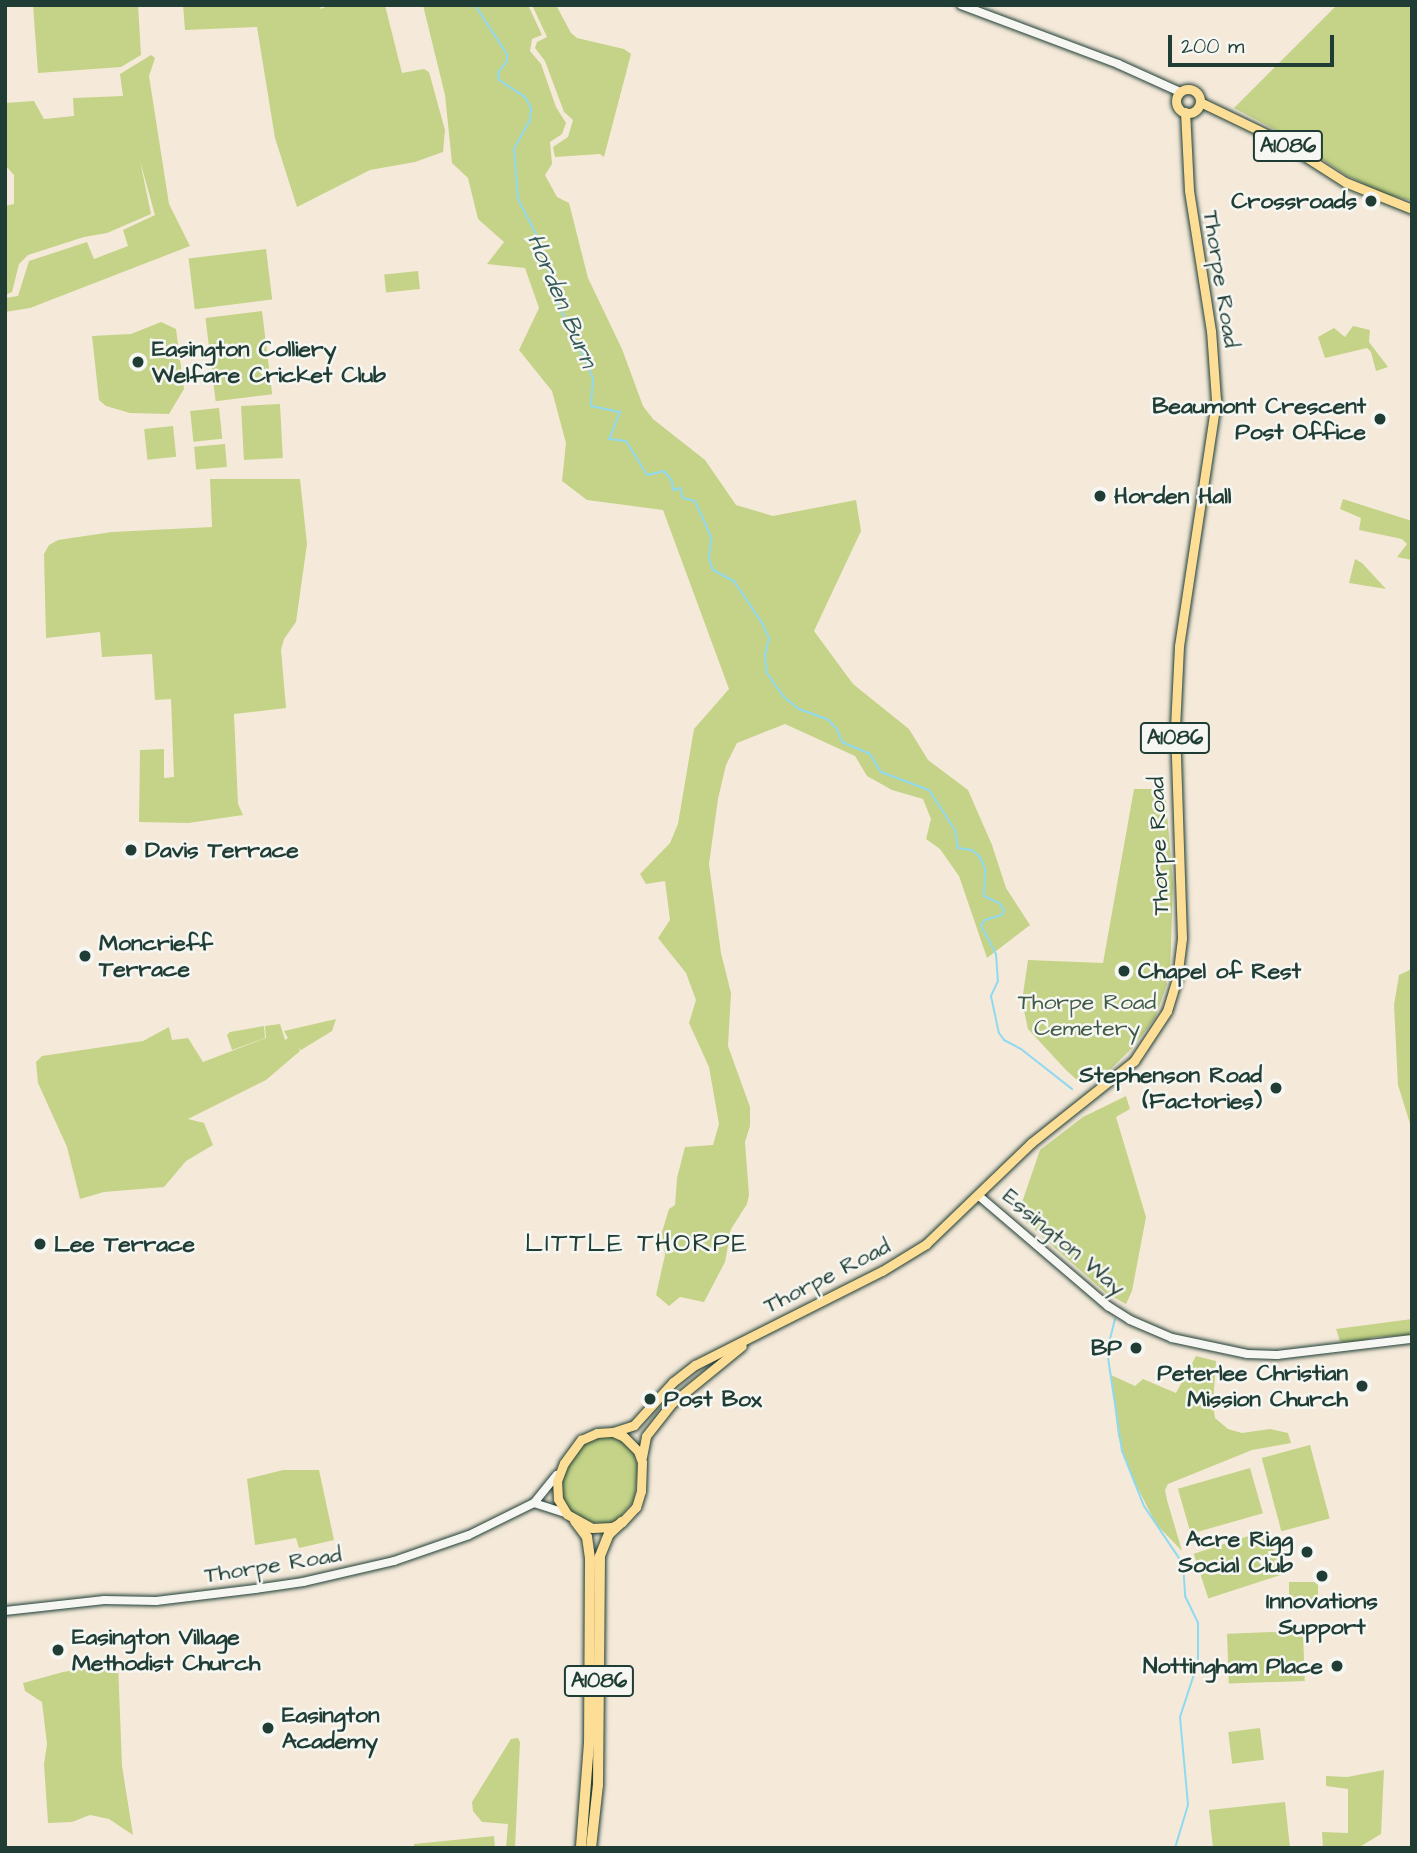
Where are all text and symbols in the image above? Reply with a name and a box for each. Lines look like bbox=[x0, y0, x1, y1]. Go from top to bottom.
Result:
scale bar bbox=[1172, 21, 1338, 65]
text: 200 m bbox=[1181, 32, 1244, 61]
road number: A1086 bbox=[1251, 128, 1325, 164]
place label: Crossroads bbox=[1231, 187, 1357, 215]
marker: Crossroads bbox=[1363, 193, 1379, 209]
street label: Thorpe Road bbox=[1197, 208, 1245, 350]
water label: Horden Burn bbox=[520, 230, 602, 372]
place label: Easington Colliery Welfare Cricket Club bbox=[152, 335, 386, 389]
marker: Easington Colliery Welfare Cricket Club bbox=[130, 354, 146, 370]
place label: Beaumont Crescent Post Office bbox=[1152, 392, 1366, 446]
marker: Beaumont Crescent Post Office bbox=[1372, 411, 1388, 427]
place label: Horden Hall bbox=[1114, 482, 1231, 510]
marker: Horden Hall bbox=[1092, 488, 1108, 504]
road number: A1086 bbox=[1138, 720, 1212, 756]
street label: Thorpe Road bbox=[1143, 776, 1175, 916]
place label: Davis Terrace bbox=[145, 836, 299, 864]
marker: Davis Terrace bbox=[123, 842, 139, 858]
place label: Moncrieff Terrace bbox=[99, 929, 213, 983]
marker: Moncrieff Terrace bbox=[77, 948, 93, 964]
place label: Chapel of Rest bbox=[1138, 957, 1301, 985]
marker: Chapel of Rest bbox=[1116, 963, 1132, 979]
park label: Thorpe Road Cemetery bbox=[1018, 988, 1156, 1042]
place label: Stephenson Road (Factories) bbox=[1079, 1061, 1262, 1115]
marker: Stephenson Road (Factories) bbox=[1268, 1080, 1284, 1096]
street label: Essington Way bbox=[997, 1182, 1131, 1302]
district label: LITTLE THORPE bbox=[527, 1228, 747, 1260]
place label: Lee Terrace bbox=[54, 1230, 195, 1258]
street label: Thorpe Road bbox=[759, 1232, 895, 1320]
marker: Lee Terrace bbox=[32, 1236, 48, 1252]
place label: BP bbox=[1091, 1334, 1122, 1362]
marker: BP bbox=[1128, 1340, 1144, 1356]
place label: Peterlee Christian Mission Church bbox=[1157, 1359, 1348, 1413]
marker: Peterlee Christian Mission Church bbox=[1354, 1378, 1370, 1394]
place label: Post Box bbox=[664, 1385, 762, 1413]
marker: Post Box bbox=[642, 1391, 658, 1407]
place label: Acre Rigg Social Club bbox=[1178, 1525, 1293, 1579]
street label: Thorpe Road bbox=[202, 1541, 344, 1589]
marker: Acre Rigg Social Club bbox=[1299, 1544, 1315, 1560]
marker: Innovations Support bbox=[1314, 1568, 1330, 1584]
place label: Innovations Support bbox=[1266, 1587, 1378, 1641]
place label: Easington Village Methodist Church bbox=[72, 1623, 260, 1677]
marker: Easington Village Methodist Church bbox=[50, 1642, 66, 1658]
place label: Nottingham Place bbox=[1143, 1652, 1323, 1680]
marker: Nottingham Place bbox=[1329, 1658, 1345, 1674]
road number: A1086 bbox=[562, 1664, 636, 1698]
place label: Easington Academy bbox=[282, 1701, 379, 1755]
marker: Easington Academy bbox=[260, 1720, 276, 1736]

